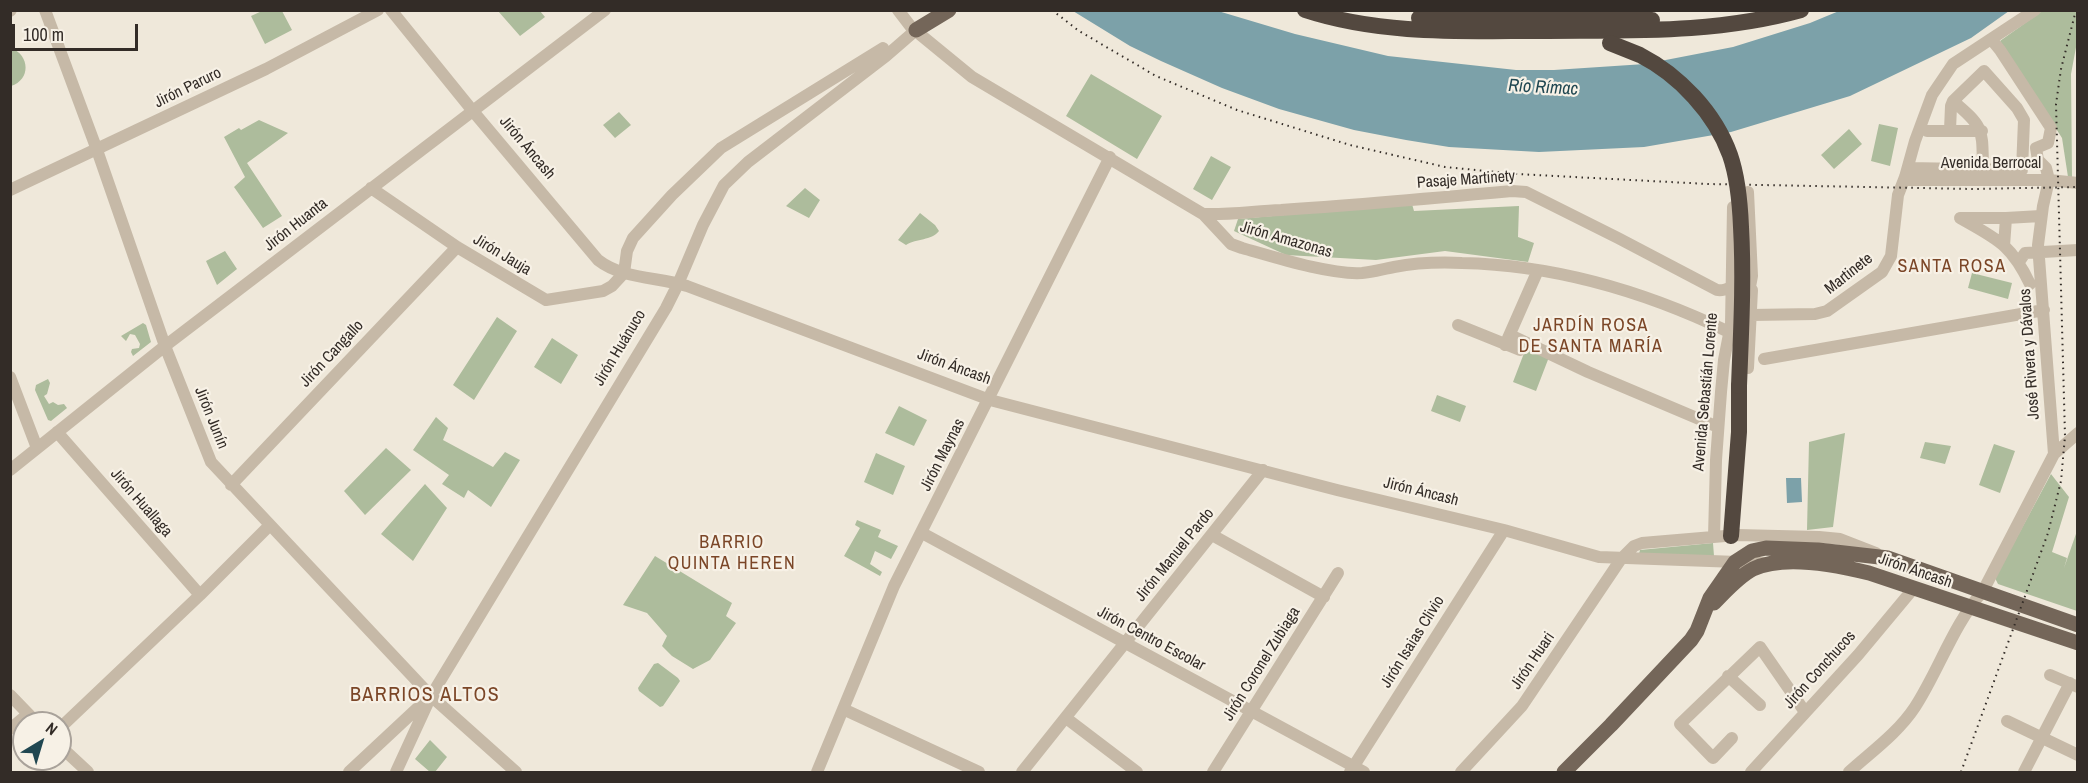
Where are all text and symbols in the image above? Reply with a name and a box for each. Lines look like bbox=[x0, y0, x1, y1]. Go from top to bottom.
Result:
scale bar bbox=[15, 12, 141, 50]
text: 100 m bbox=[23, 22, 64, 47]
street label: Jirón Paruro bbox=[151, 64, 225, 112]
water label: Río Rímac bbox=[1508, 75, 1578, 101]
street label: Jirón Áncash bbox=[495, 112, 559, 184]
street label: Avenida Berrocal bbox=[1941, 154, 2041, 174]
street label: Pasaje Martinety bbox=[1416, 167, 1516, 193]
street label: Jirón Huanta bbox=[260, 194, 332, 256]
street label: Jirón Amazonas bbox=[1238, 218, 1334, 262]
street label: Jirón Jauja bbox=[470, 230, 534, 280]
street label: Martinete bbox=[1821, 249, 1877, 299]
district label: SANTA ROSA bbox=[1897, 256, 2007, 278]
street label: José Rivera y Dávalos bbox=[2016, 288, 2044, 420]
street label: Jirón Huánuco bbox=[590, 306, 650, 390]
street label: Avenida Sebastián Lorente bbox=[1690, 312, 1722, 472]
district label: JARDÍN ROSA DE SANTA MARÍA bbox=[1519, 315, 1663, 358]
street label: Jirón Cangallo bbox=[296, 317, 368, 391]
street label: Jirón Áncash bbox=[915, 345, 993, 389]
street label: Jirón Junín bbox=[190, 384, 232, 452]
street label: Jirón Maynas bbox=[917, 416, 969, 494]
street label: Jirón Huallaga bbox=[106, 465, 176, 541]
street label: Jirón Áncash bbox=[1382, 473, 1460, 511]
street label: Jirón Manuel Pardo bbox=[1132, 504, 1218, 606]
district label: BARRIO QUINTA HEREN bbox=[668, 532, 796, 574]
street label: Jirón Áncash bbox=[1876, 549, 1954, 593]
street label: Jirón Isaias Clivio bbox=[1377, 592, 1449, 692]
street label: Jirón Centro Escolar bbox=[1094, 602, 1208, 676]
street label: Jirón Coronel Zubiaga bbox=[1219, 604, 1305, 724]
street label: Jirón Conchucos bbox=[1780, 627, 1860, 713]
street label: Jirón Huari bbox=[1507, 629, 1559, 693]
district label: BARRIOS ALTOS bbox=[350, 684, 500, 708]
north arrow bbox=[12, 711, 72, 771]
text: N bbox=[41, 717, 62, 740]

